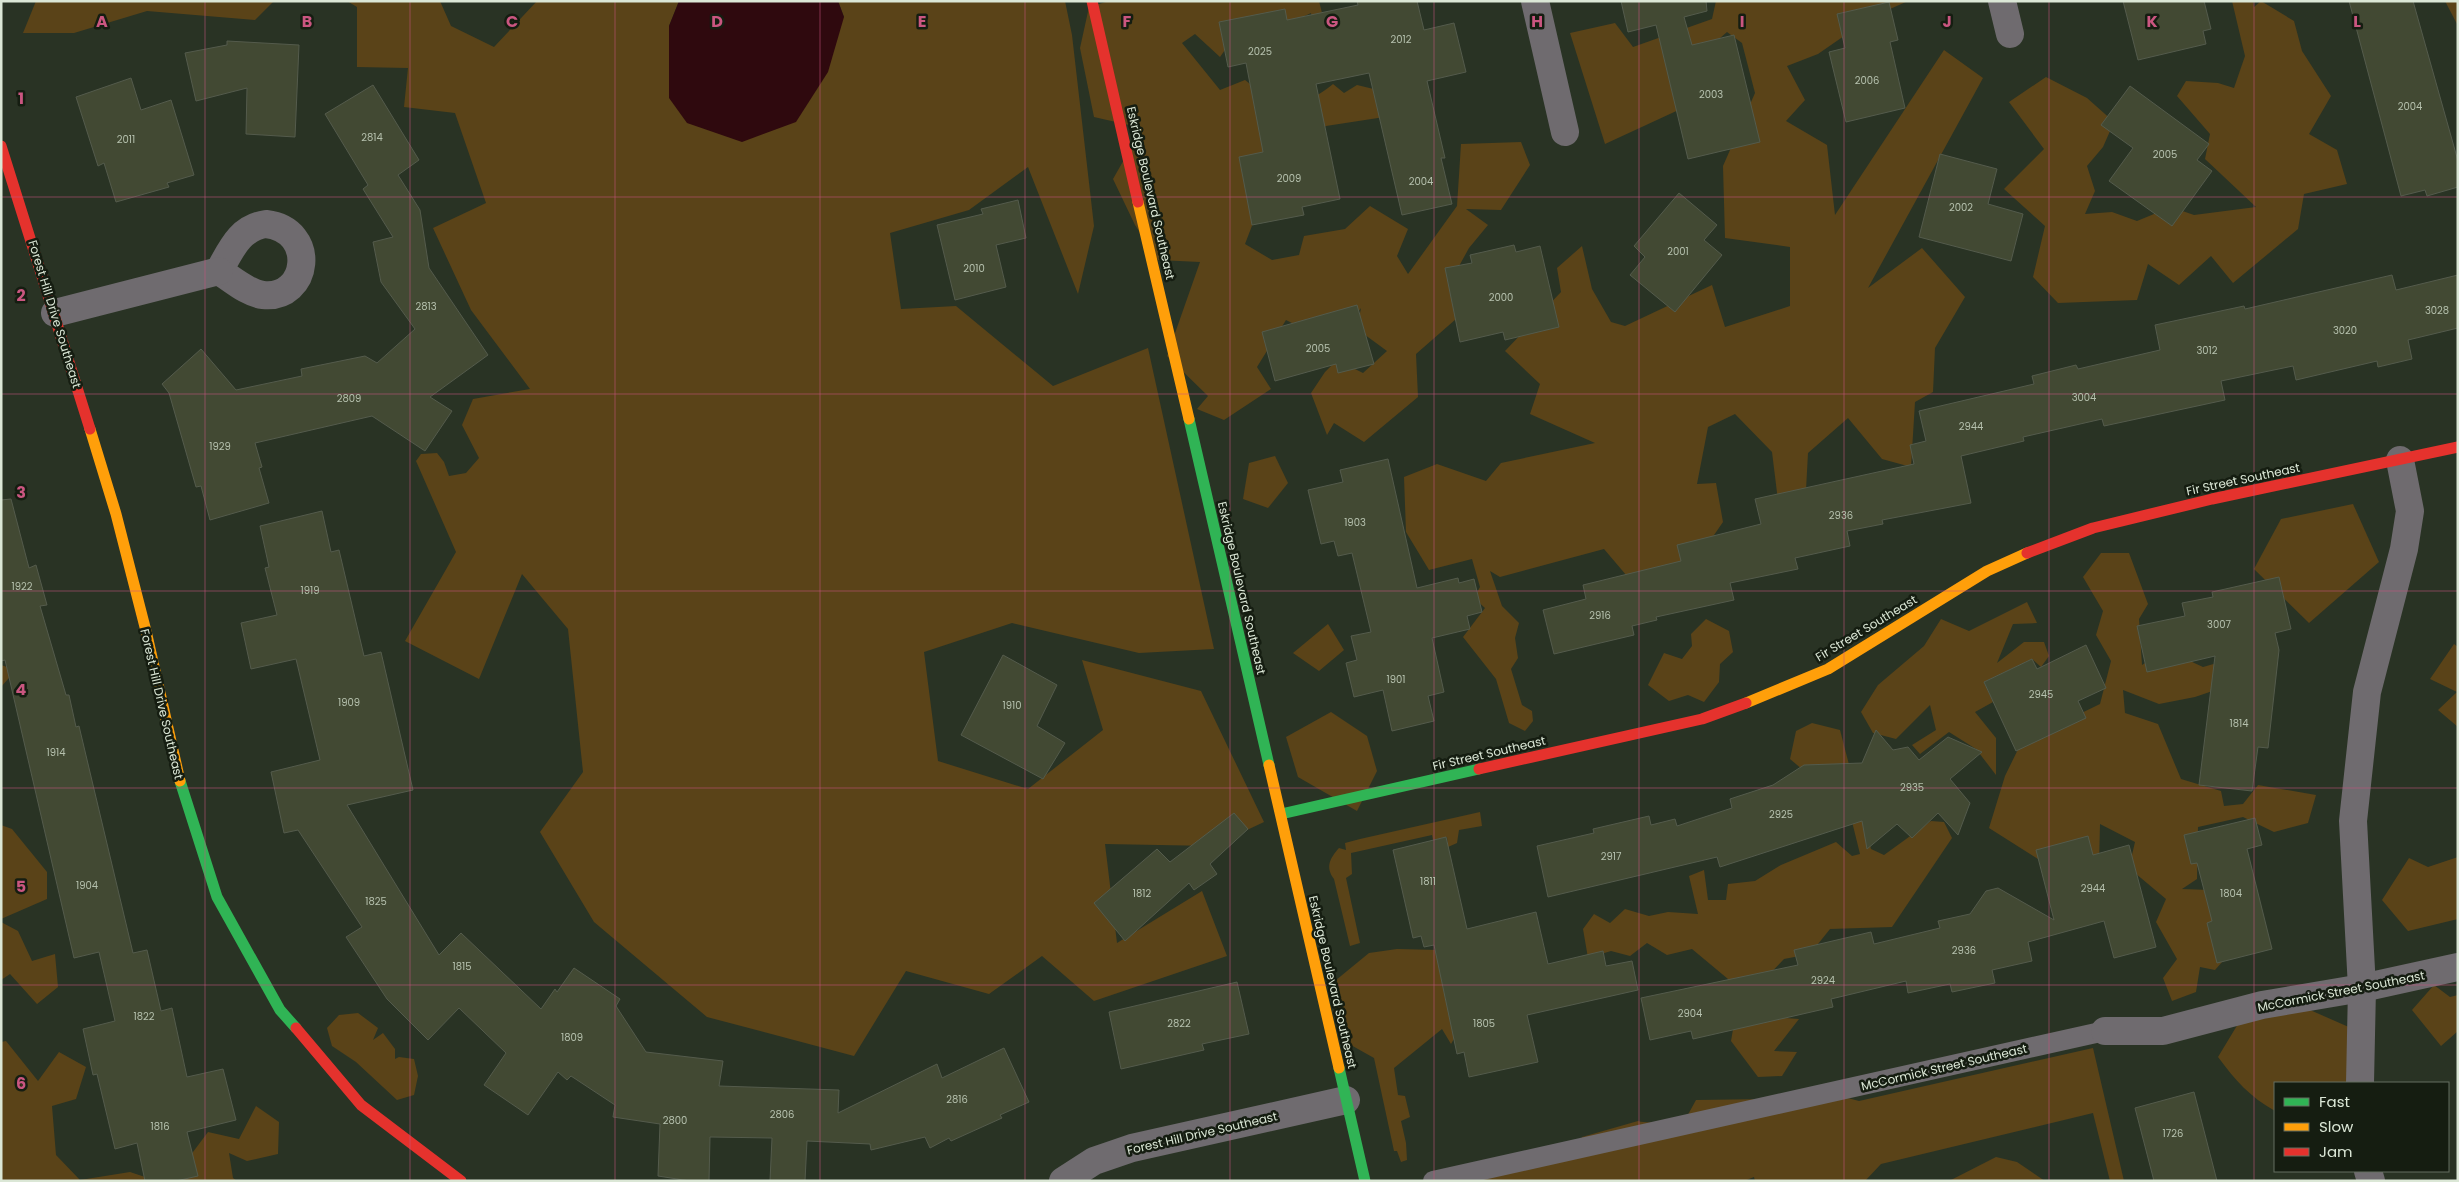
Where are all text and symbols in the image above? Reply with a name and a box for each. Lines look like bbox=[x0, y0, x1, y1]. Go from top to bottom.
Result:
text: A bbox=[96, 10, 108, 33]
text: B bbox=[302, 10, 312, 33]
text: C bbox=[506, 10, 518, 33]
text: D bbox=[711, 10, 723, 33]
text: E bbox=[918, 10, 926, 33]
text: F bbox=[1123, 10, 1132, 33]
text: G bbox=[1326, 10, 1338, 33]
text: H bbox=[1531, 10, 1543, 33]
text: I bbox=[1740, 10, 1744, 33]
text: J bbox=[1942, 10, 1952, 33]
text: K bbox=[2146, 10, 2158, 33]
text: L bbox=[2353, 10, 2361, 33]
house number: 2012 bbox=[1391, 32, 1412, 47]
house number: 2025 bbox=[1248, 44, 1272, 59]
house number: 2006 bbox=[1855, 73, 1879, 88]
text: 1 bbox=[18, 87, 24, 110]
house number: 2003 bbox=[1699, 87, 1723, 102]
house number: 2004 bbox=[2398, 99, 2422, 114]
street label: Eskridge Boulevard Southeast bbox=[1123, 105, 1179, 281]
house number: 2814 bbox=[361, 130, 383, 145]
house number: 2011 bbox=[117, 132, 135, 147]
house number: 2005 bbox=[2153, 147, 2177, 162]
house number: 2009 bbox=[1277, 171, 1301, 186]
house number: 2004 bbox=[1409, 174, 1433, 189]
house number: 2002 bbox=[1949, 200, 1973, 215]
street label: Forest Hill Drive Southeast bbox=[24, 238, 86, 390]
house number: 2001 bbox=[1667, 244, 1689, 259]
house number: 2010 bbox=[963, 261, 985, 276]
text: 2 bbox=[16, 284, 26, 307]
house number: 2000 bbox=[1489, 290, 1513, 305]
house number: 2813 bbox=[415, 299, 437, 314]
house number: 3028 bbox=[2425, 303, 2449, 318]
house number: 3020 bbox=[2333, 323, 2357, 338]
house number: 2005 bbox=[1306, 341, 1330, 356]
house number: 3012 bbox=[2196, 343, 2218, 358]
house number: 3004 bbox=[2072, 390, 2096, 405]
house number: 2809 bbox=[337, 391, 361, 406]
house number: 2944 bbox=[1959, 419, 1983, 434]
house number: 1929 bbox=[209, 439, 231, 454]
street label: Fir Street Southeast bbox=[2185, 459, 2301, 499]
text: 3 bbox=[16, 481, 26, 504]
street label: Eskridge Boulevard Southeast bbox=[1214, 500, 1270, 676]
house number: 2936 bbox=[1829, 508, 1853, 523]
house number: 1903 bbox=[1344, 515, 1366, 530]
house number: 1922 bbox=[12, 579, 33, 594]
house number: 1919 bbox=[301, 583, 320, 598]
street label: Fir Street Southeast bbox=[1812, 591, 1920, 665]
house number: 2916 bbox=[1589, 608, 1611, 623]
house number: 3007 bbox=[2207, 617, 2231, 632]
street label: Forest Hill Drive Southeast bbox=[136, 627, 188, 781]
house number: 1901 bbox=[1387, 672, 1405, 687]
text: 4 bbox=[16, 678, 27, 701]
house number: 2945 bbox=[2029, 687, 2053, 702]
house number: 1909 bbox=[338, 695, 360, 710]
house number: 1910 bbox=[1003, 698, 1021, 713]
house number: 1814 bbox=[2230, 716, 2249, 731]
street label: Fir Street Southeast bbox=[1431, 732, 1547, 774]
house number: 1914 bbox=[47, 745, 66, 760]
house number: 2935 bbox=[1900, 780, 1924, 795]
house number: 2925 bbox=[1769, 807, 1793, 822]
house number: 2917 bbox=[1601, 849, 1622, 864]
house number: 1811 bbox=[1420, 874, 1436, 889]
text: 5 bbox=[16, 875, 26, 898]
house number: 1904 bbox=[76, 878, 98, 893]
house number: 2944 bbox=[2081, 881, 2105, 896]
house number: 1812 bbox=[1133, 886, 1151, 901]
house number: 1804 bbox=[2220, 886, 2242, 901]
house number: 1825 bbox=[365, 894, 387, 909]
street label: Eskridge Boulevard Southeast bbox=[1305, 894, 1361, 1070]
house number: 2936 bbox=[1952, 943, 1976, 958]
house number: 1815 bbox=[453, 959, 472, 974]
street label: McCormick Street Southeast bbox=[2256, 966, 2426, 1016]
house number: 2924 bbox=[1811, 973, 1835, 988]
house number: 2904 bbox=[1678, 1006, 1702, 1021]
house number: 1822 bbox=[133, 1009, 155, 1024]
house number: 2822 bbox=[1167, 1016, 1191, 1031]
house number: 1805 bbox=[1473, 1016, 1495, 1031]
house number: 1809 bbox=[561, 1030, 583, 1045]
street label: McCormick Street Southeast bbox=[1859, 1040, 2029, 1094]
text: 6 bbox=[16, 1072, 26, 1095]
legend bbox=[2274, 1082, 2449, 1172]
text: Fast bbox=[2319, 1091, 2350, 1112]
house number: 2816 bbox=[946, 1092, 968, 1107]
house number: 2806 bbox=[770, 1107, 794, 1122]
street label: Forest Hill Drive Southeast bbox=[1125, 1107, 1279, 1159]
house number: 2800 bbox=[663, 1113, 687, 1128]
text: Slow bbox=[2319, 1116, 2354, 1137]
house number: 1816 bbox=[150, 1119, 170, 1134]
house number: 1726 bbox=[2163, 1126, 2183, 1141]
text: Jam bbox=[2319, 1141, 2353, 1162]

